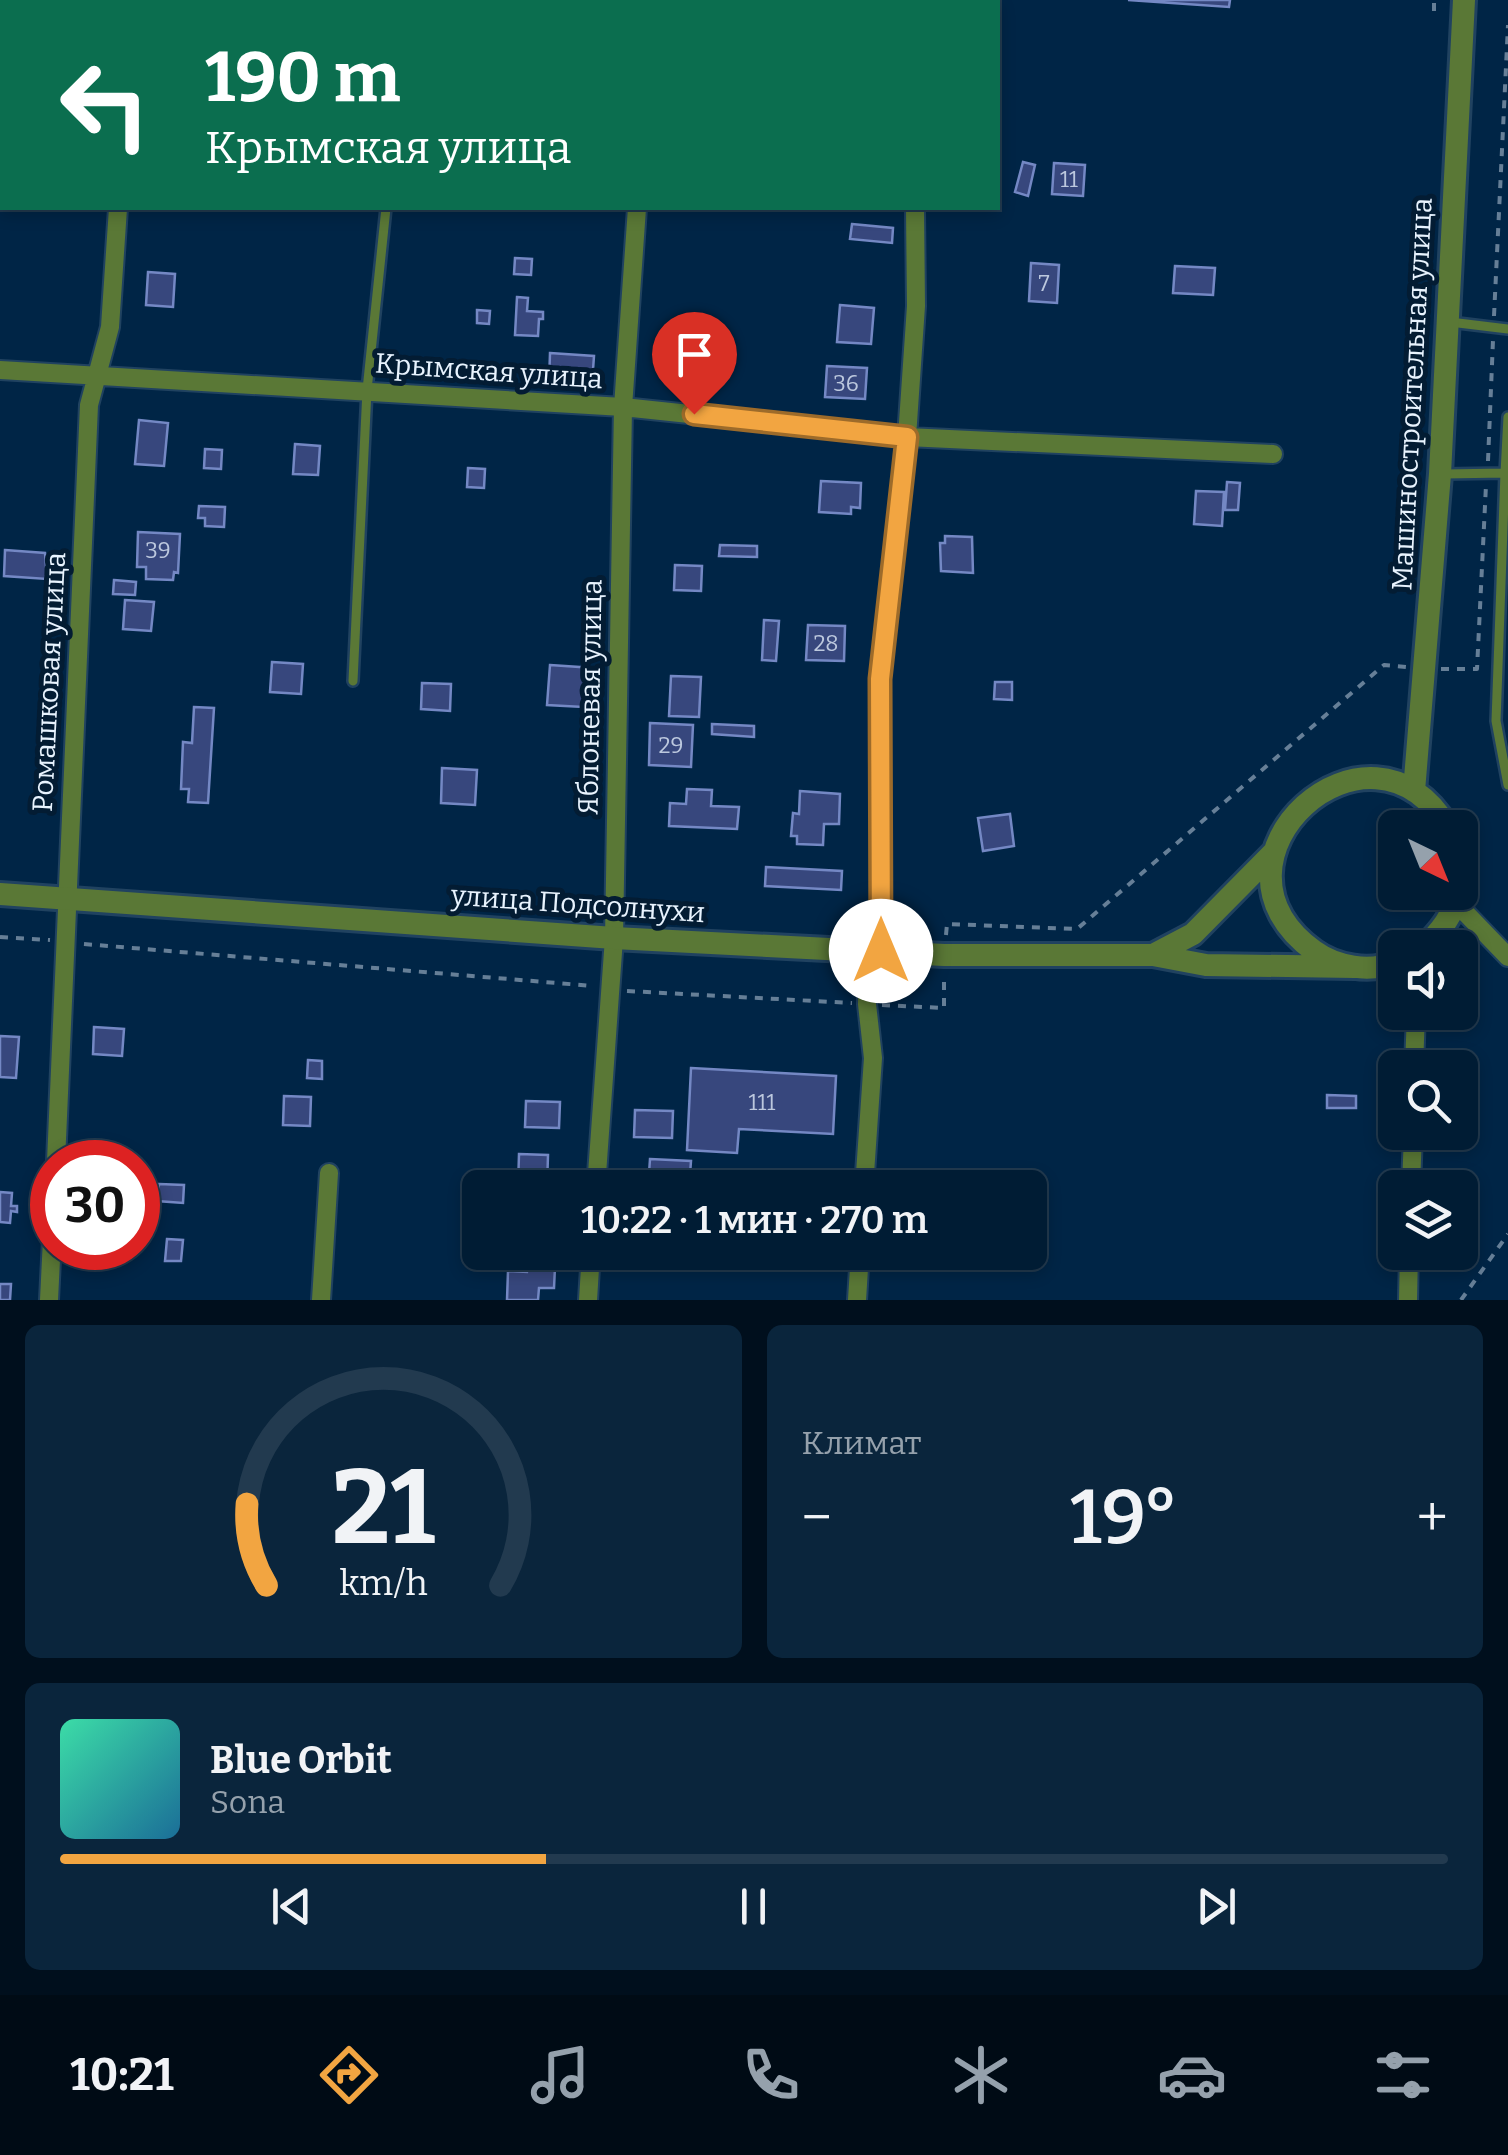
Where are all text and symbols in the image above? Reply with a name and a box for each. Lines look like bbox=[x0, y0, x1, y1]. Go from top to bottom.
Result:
text: 190 m bbox=[205, 36, 400, 120]
icon: left bbox=[40, 40, 170, 170]
text: Крымская улица bbox=[205, 121, 572, 175]
house number: 11 bbox=[1060, 166, 1078, 193]
street label: Машиностроительная улица bbox=[1385, 197, 1439, 591]
house number: 7 bbox=[1038, 270, 1050, 297]
pin bbox=[652, 312, 737, 415]
icon: arrive bbox=[667, 327, 722, 382]
street label: Крымская улица bbox=[374, 347, 604, 395]
house number: 36 bbox=[833, 370, 859, 397]
house number: 39 bbox=[145, 537, 171, 564]
street label: Ромашковая улица bbox=[26, 551, 72, 813]
street label: Яблоневая улица bbox=[571, 579, 609, 815]
house number: 28 bbox=[813, 630, 839, 657]
house number: 29 bbox=[659, 732, 683, 759]
north arrow bbox=[1378, 810, 1478, 910]
map controls bbox=[1378, 810, 1478, 1270]
street label: улица Подсолнухи bbox=[449, 879, 706, 929]
position arrow bbox=[829, 899, 933, 1003]
button: sound bbox=[1378, 930, 1478, 1030]
button: search bbox=[1378, 1050, 1478, 1150]
house number: 111 bbox=[749, 1089, 775, 1116]
speed limit sign: 30 bbox=[30, 1140, 160, 1270]
button: layers bbox=[1378, 1170, 1478, 1270]
text: 10:22 · 1 мин · 270 m bbox=[581, 1197, 928, 1243]
text: Климат bbox=[802, 1424, 921, 1462]
text: 21 bbox=[332, 1446, 435, 1571]
text: 19° bbox=[1070, 1473, 1178, 1563]
text: − bbox=[802, 1485, 832, 1551]
text: + bbox=[1417, 1485, 1448, 1551]
text: km/h bbox=[339, 1562, 427, 1604]
text: Blue Orbit bbox=[210, 1737, 392, 1783]
text: Sona bbox=[210, 1783, 285, 1821]
icon: previous bbox=[264, 1879, 319, 1934]
icon: pause bbox=[726, 1879, 781, 1934]
icon: next bbox=[1189, 1879, 1244, 1934]
icon: directions bbox=[314, 2040, 384, 2110]
icon: music bbox=[525, 2040, 595, 2110]
icon: phone bbox=[736, 2040, 806, 2110]
icon: climate bbox=[946, 2040, 1016, 2110]
icon: car bbox=[1157, 2040, 1227, 2110]
icon: filters bbox=[1368, 2040, 1438, 2110]
text: 10:21 bbox=[70, 2048, 174, 2102]

